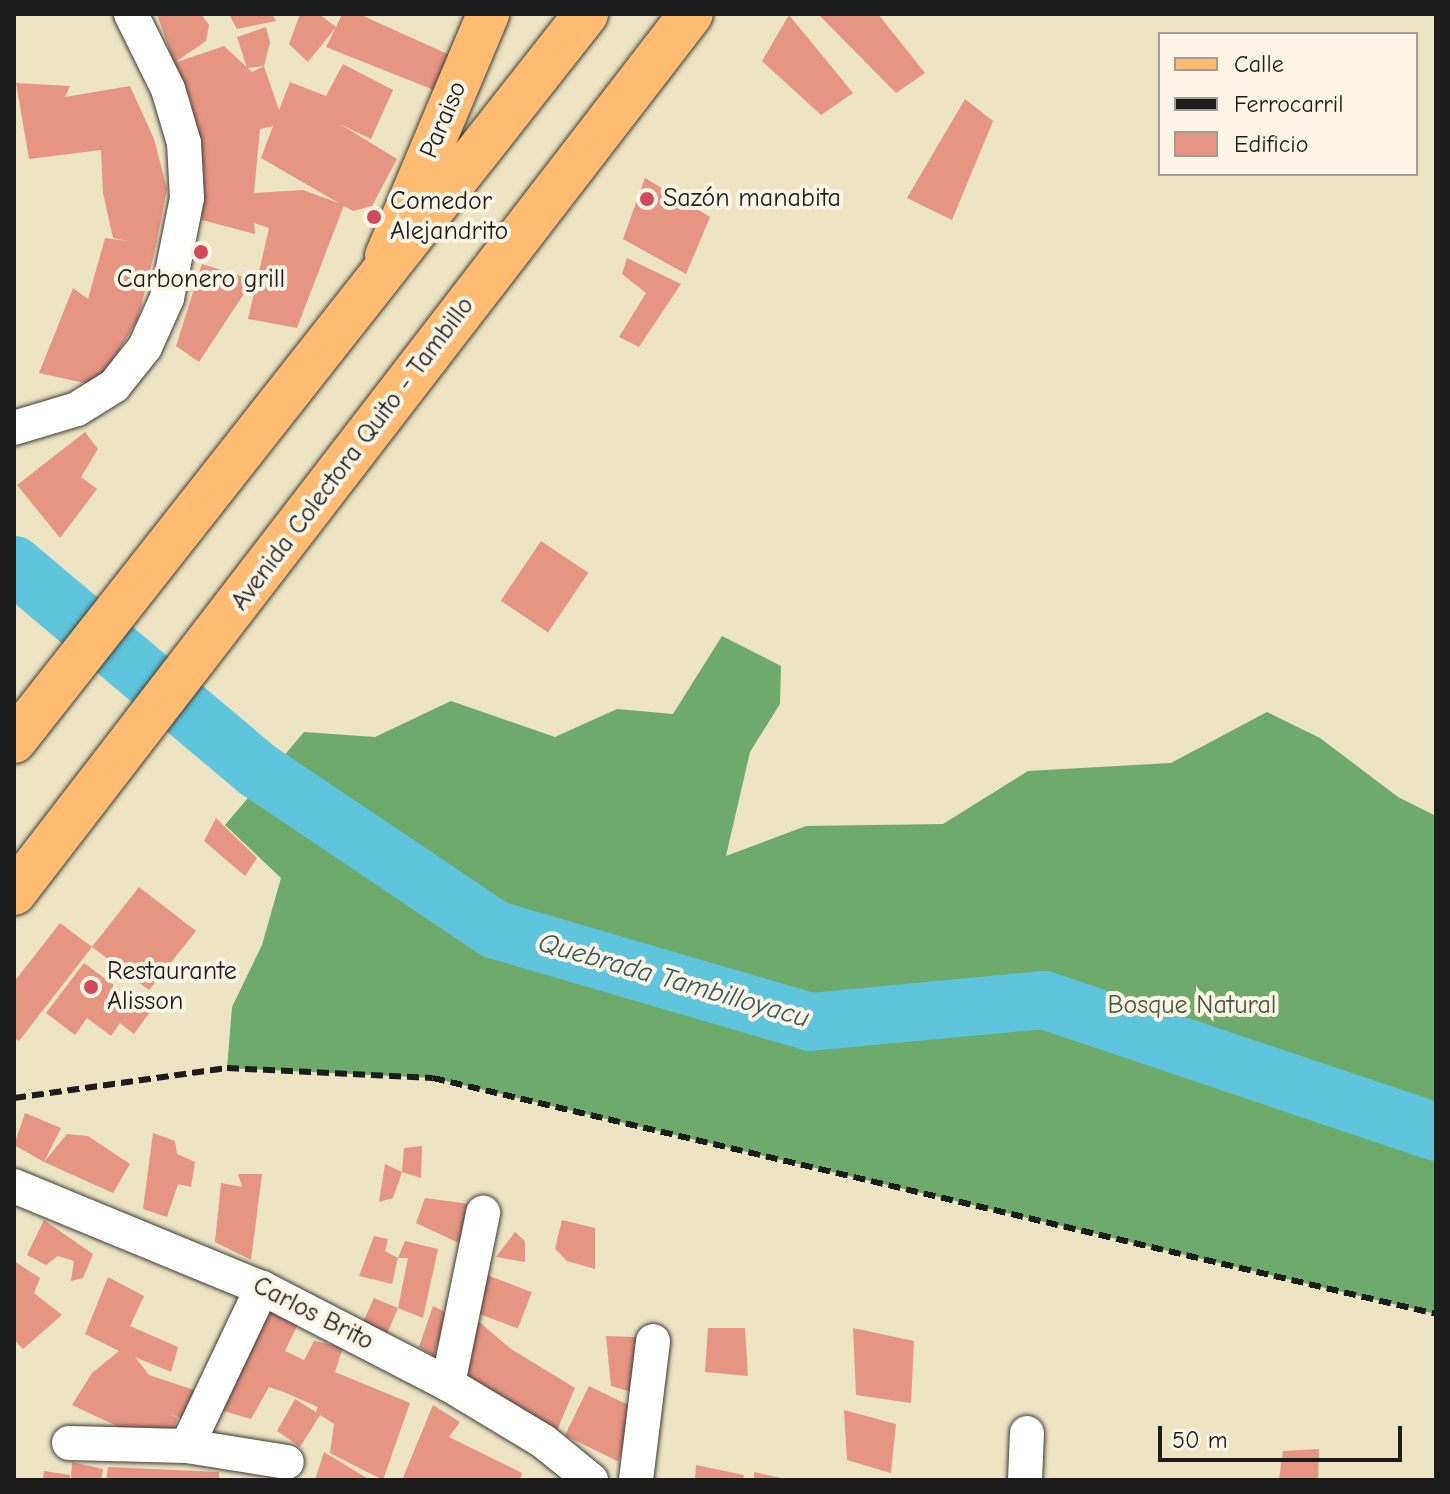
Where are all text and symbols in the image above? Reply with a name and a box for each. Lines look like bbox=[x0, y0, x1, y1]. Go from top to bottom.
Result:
legend bbox=[1158, 32, 1418, 176]
text: Calle bbox=[1234, 50, 1284, 78]
street label: Paraiso bbox=[414, 77, 474, 163]
text: Ferrocarril bbox=[1234, 90, 1344, 118]
text: Edificio bbox=[1234, 130, 1309, 158]
place label: Sazón manabita bbox=[663, 183, 841, 215]
place label: Comedor Alejandrito bbox=[390, 186, 508, 248]
marker: Sazón manabita bbox=[638, 190, 656, 208]
marker: Comedor Alejandrito bbox=[365, 208, 383, 226]
marker: Carbonero grill bbox=[192, 243, 210, 261]
place label: Carbonero grill bbox=[117, 264, 285, 296]
street label: Avenida Colectora Quito - Tambillo bbox=[225, 291, 481, 617]
water label: Quebrada Tambilloyacu bbox=[535, 925, 813, 1035]
place label: Restaurante Alisson bbox=[107, 956, 237, 1018]
marker: Restaurante Alisson bbox=[82, 978, 100, 996]
park label: Bosque Natural bbox=[1107, 990, 1277, 1022]
street label: Carlos Brito bbox=[247, 1270, 379, 1358]
scale bar bbox=[1162, 1410, 1406, 1460]
text: 50 m bbox=[1172, 1426, 1228, 1454]

